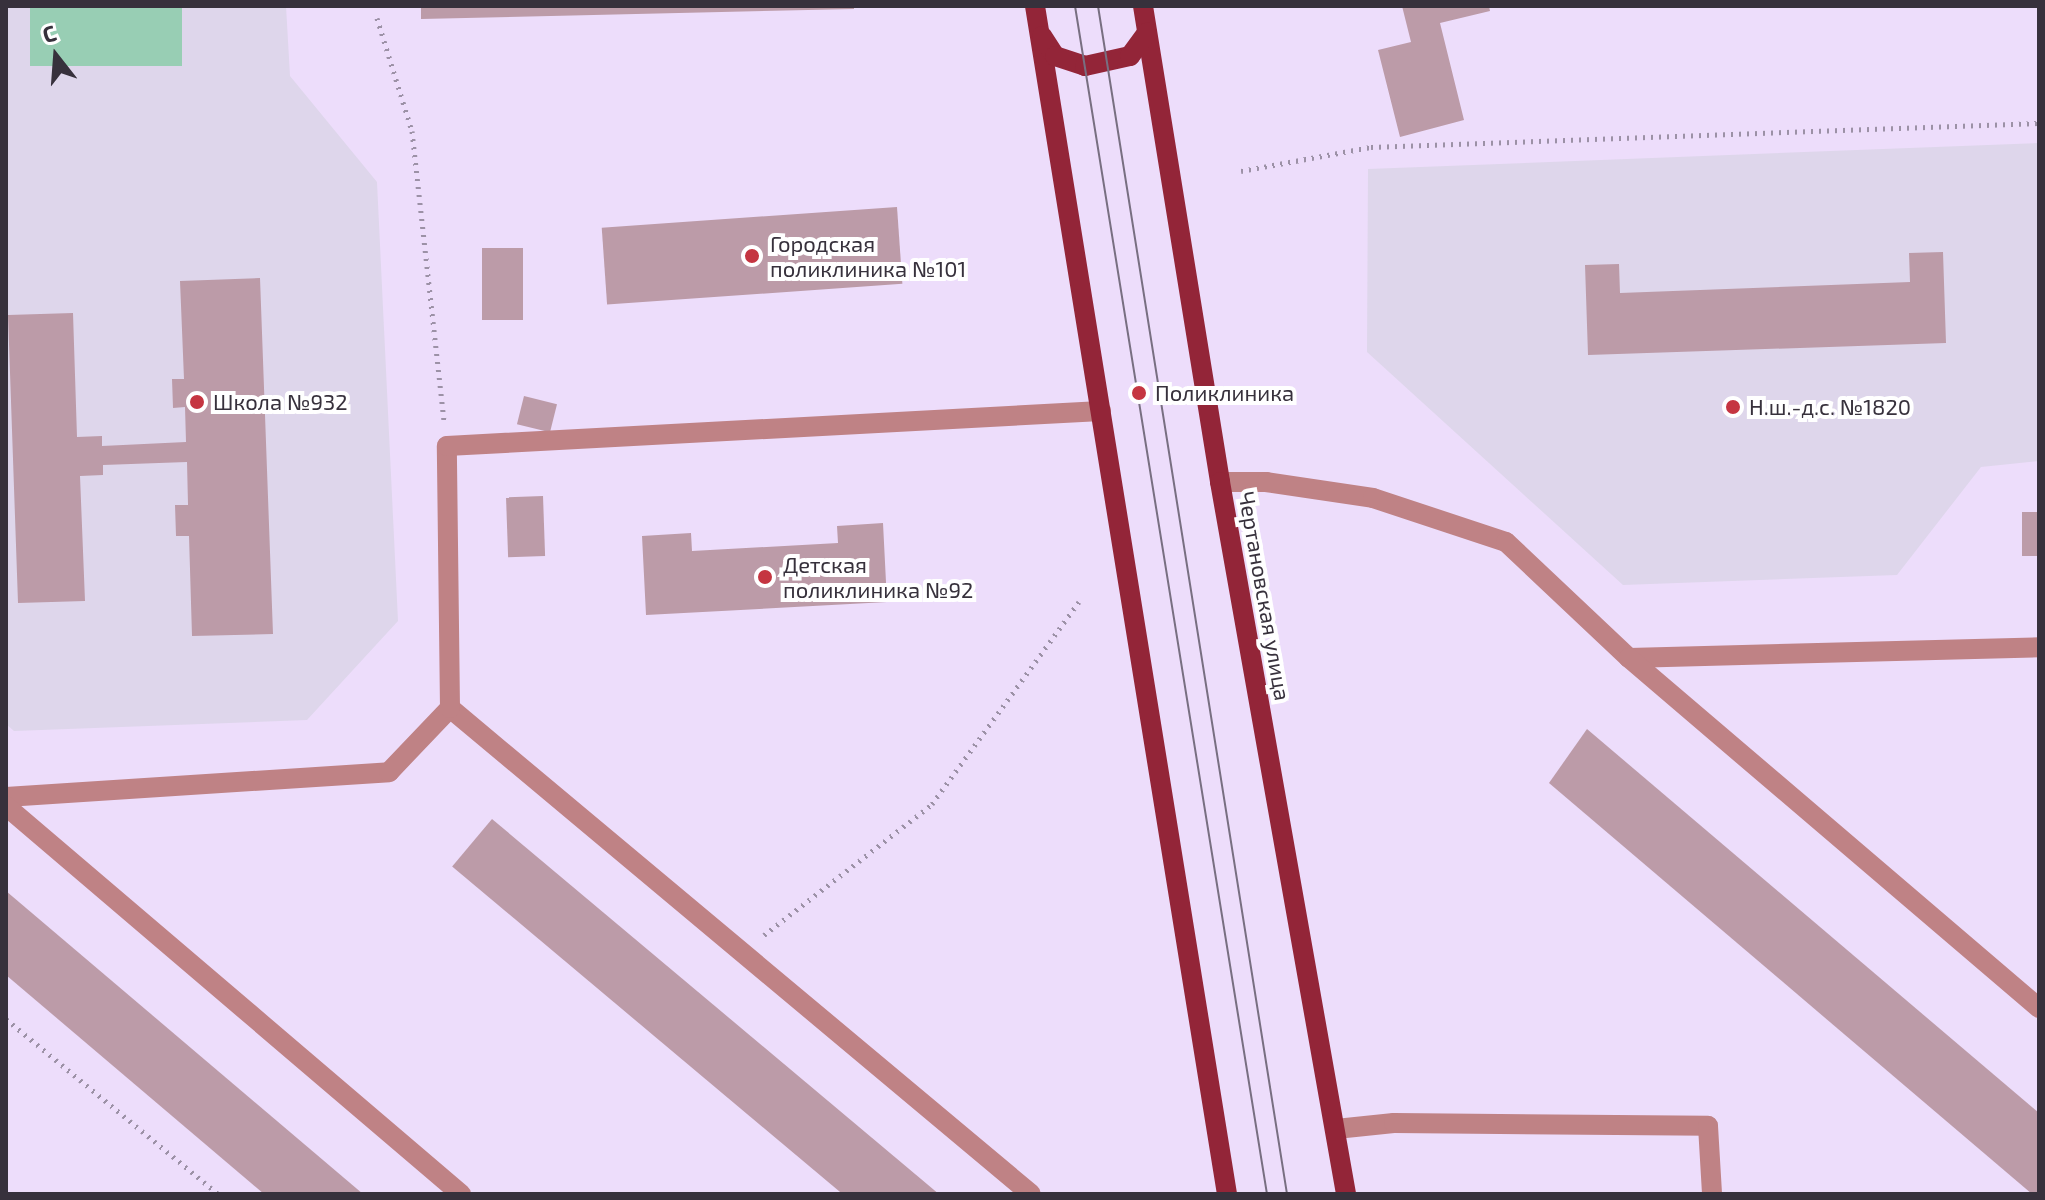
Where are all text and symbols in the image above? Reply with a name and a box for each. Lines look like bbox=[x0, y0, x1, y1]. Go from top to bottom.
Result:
north arrow bbox=[16, 16, 96, 96]
text: С bbox=[39, 19, 59, 47]
place label: Городская поликлиника №101 bbox=[770, 230, 966, 282]
marker: Городская поликлиника №101 bbox=[741, 245, 763, 267]
place label: Поликлиника bbox=[1155, 380, 1294, 406]
marker: Поликлиника bbox=[1130, 384, 1148, 402]
place label: Школа №932 bbox=[213, 389, 348, 415]
marker: Школа №932 bbox=[188, 393, 206, 411]
place label: Н.ш.-д.с. №1820 bbox=[1749, 394, 1911, 420]
marker: Н.ш.-д.с. №1820 bbox=[1724, 398, 1742, 416]
street label: Чертановская улица bbox=[1234, 489, 1296, 703]
place label: Детская поликлиника №92 bbox=[783, 551, 973, 602]
marker: Детская поликлиника №92 bbox=[754, 566, 776, 588]

